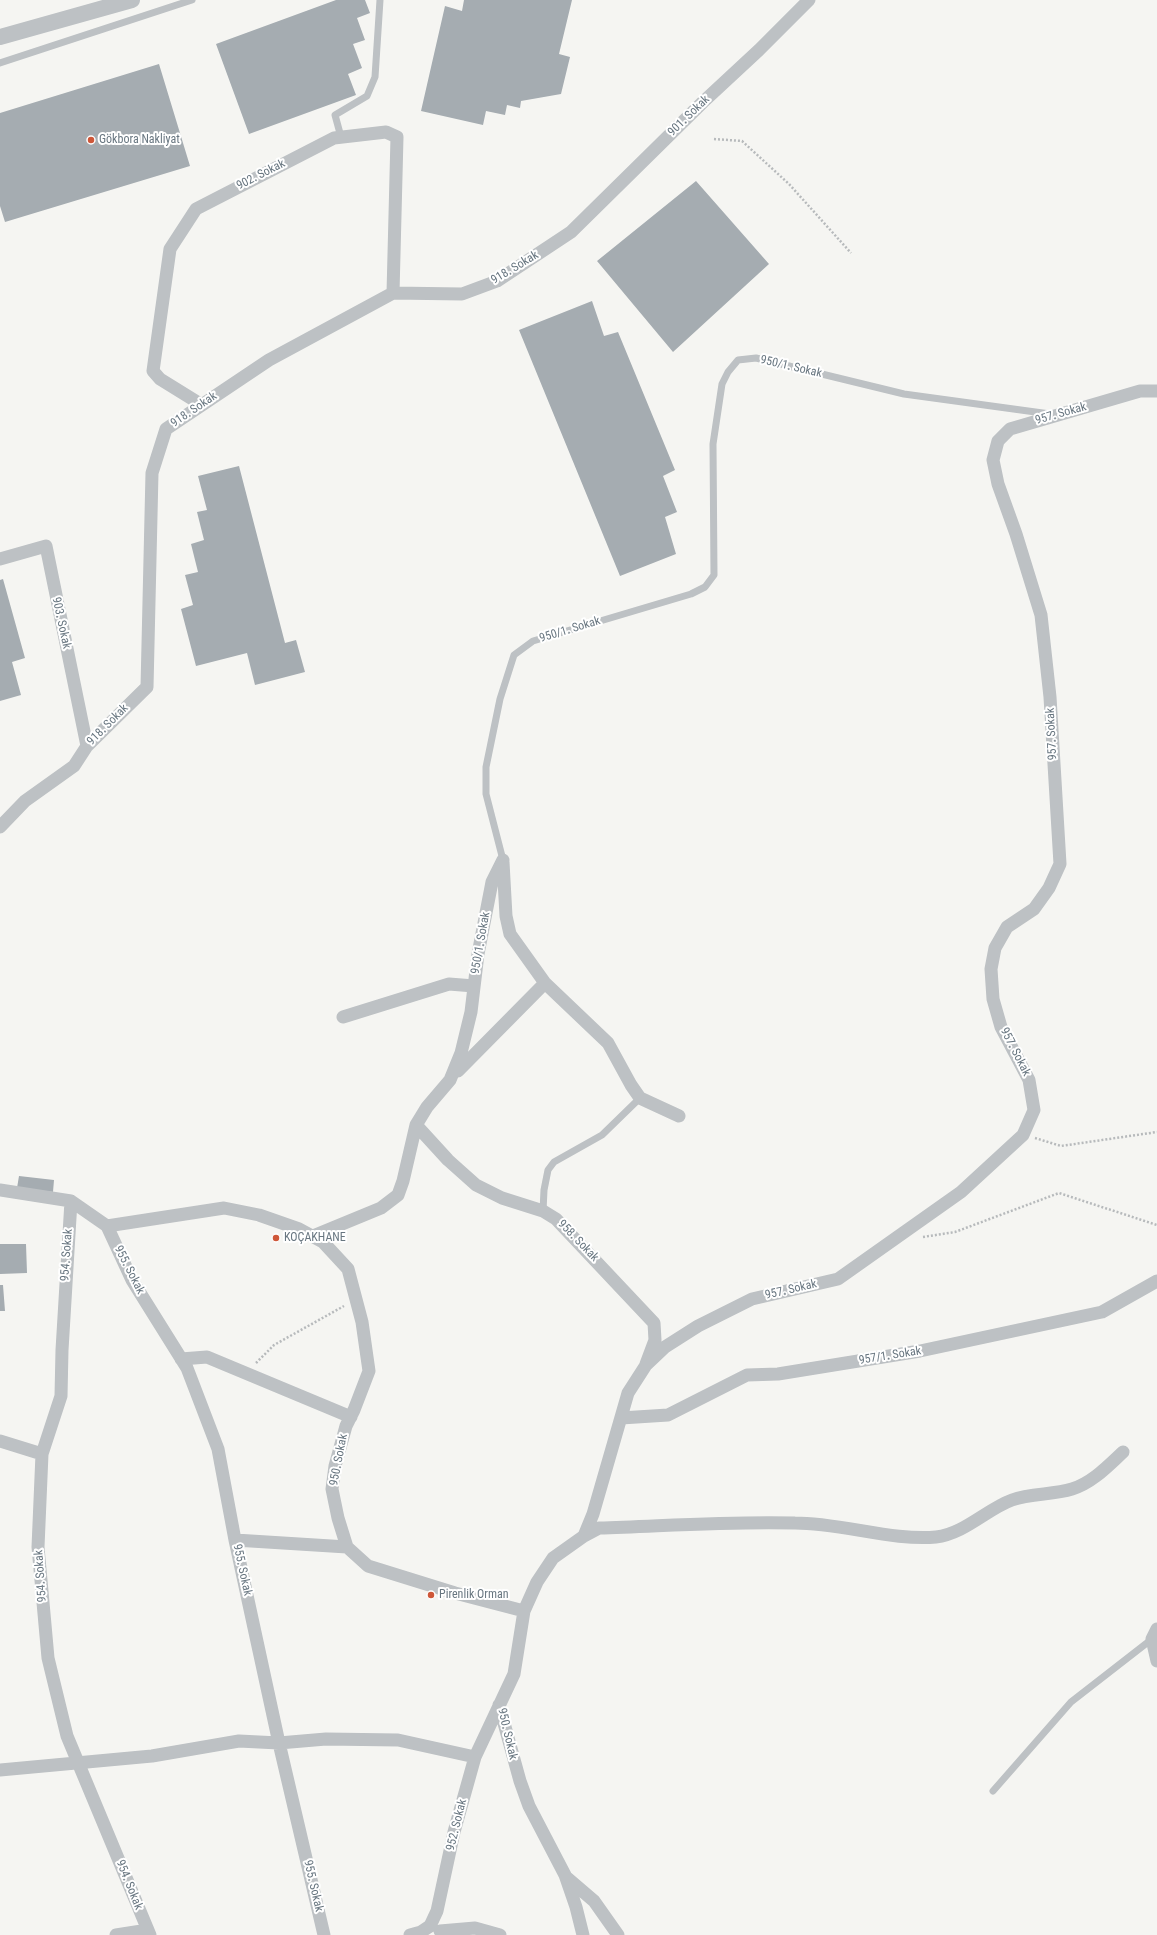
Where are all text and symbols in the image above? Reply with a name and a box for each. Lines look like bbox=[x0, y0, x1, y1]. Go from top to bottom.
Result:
street label: 901. Sokak bbox=[665, 93, 713, 139]
place label: Gökbora Nakliyat bbox=[99, 133, 180, 147]
marker: Gökbora Nakliyat bbox=[86, 135, 96, 145]
street label: 902. Sokak bbox=[234, 157, 288, 193]
street label: 918. Sokak bbox=[489, 248, 541, 288]
street label: 950/1. Sokak bbox=[759, 353, 823, 381]
street label: 918. Sokak bbox=[168, 389, 220, 431]
street label: 957. Sokak bbox=[1034, 400, 1088, 428]
street label: 903. Sokak bbox=[48, 596, 74, 650]
street label: 950/1. Sokak bbox=[538, 614, 602, 646]
street label: 918. Sokak bbox=[84, 701, 132, 749]
street label: 957. Sokak bbox=[1043, 707, 1061, 761]
street label: 950/1. Sokak bbox=[468, 911, 494, 975]
street label: 957. Sokak bbox=[997, 1025, 1033, 1079]
street label: 958. Sokak bbox=[555, 1217, 601, 1265]
street label: 954. Sokak bbox=[58, 1228, 76, 1282]
place label: KOÇAKHANE bbox=[284, 1231, 346, 1245]
marker: KOÇAKHANE bbox=[271, 1233, 281, 1243]
street label: 955. Sokak bbox=[111, 1243, 147, 1297]
street label: 957. Sokak bbox=[764, 1277, 818, 1303]
street label: 957/1. Sokak bbox=[858, 1344, 922, 1368]
street label: 950. Sokak bbox=[327, 1433, 351, 1487]
street label: 955. Sokak bbox=[229, 1543, 255, 1597]
street label: 954. Sokak bbox=[32, 1549, 50, 1603]
place label: Pirenlik Orman bbox=[439, 1588, 509, 1602]
marker: Pirenlik Orman bbox=[426, 1590, 436, 1600]
street label: 950. Sokak bbox=[494, 1707, 520, 1761]
street label: 952. Sokak bbox=[444, 1798, 470, 1852]
street label: 954. Sokak bbox=[112, 1858, 146, 1912]
street label: 955. Sokak bbox=[300, 1859, 326, 1913]

